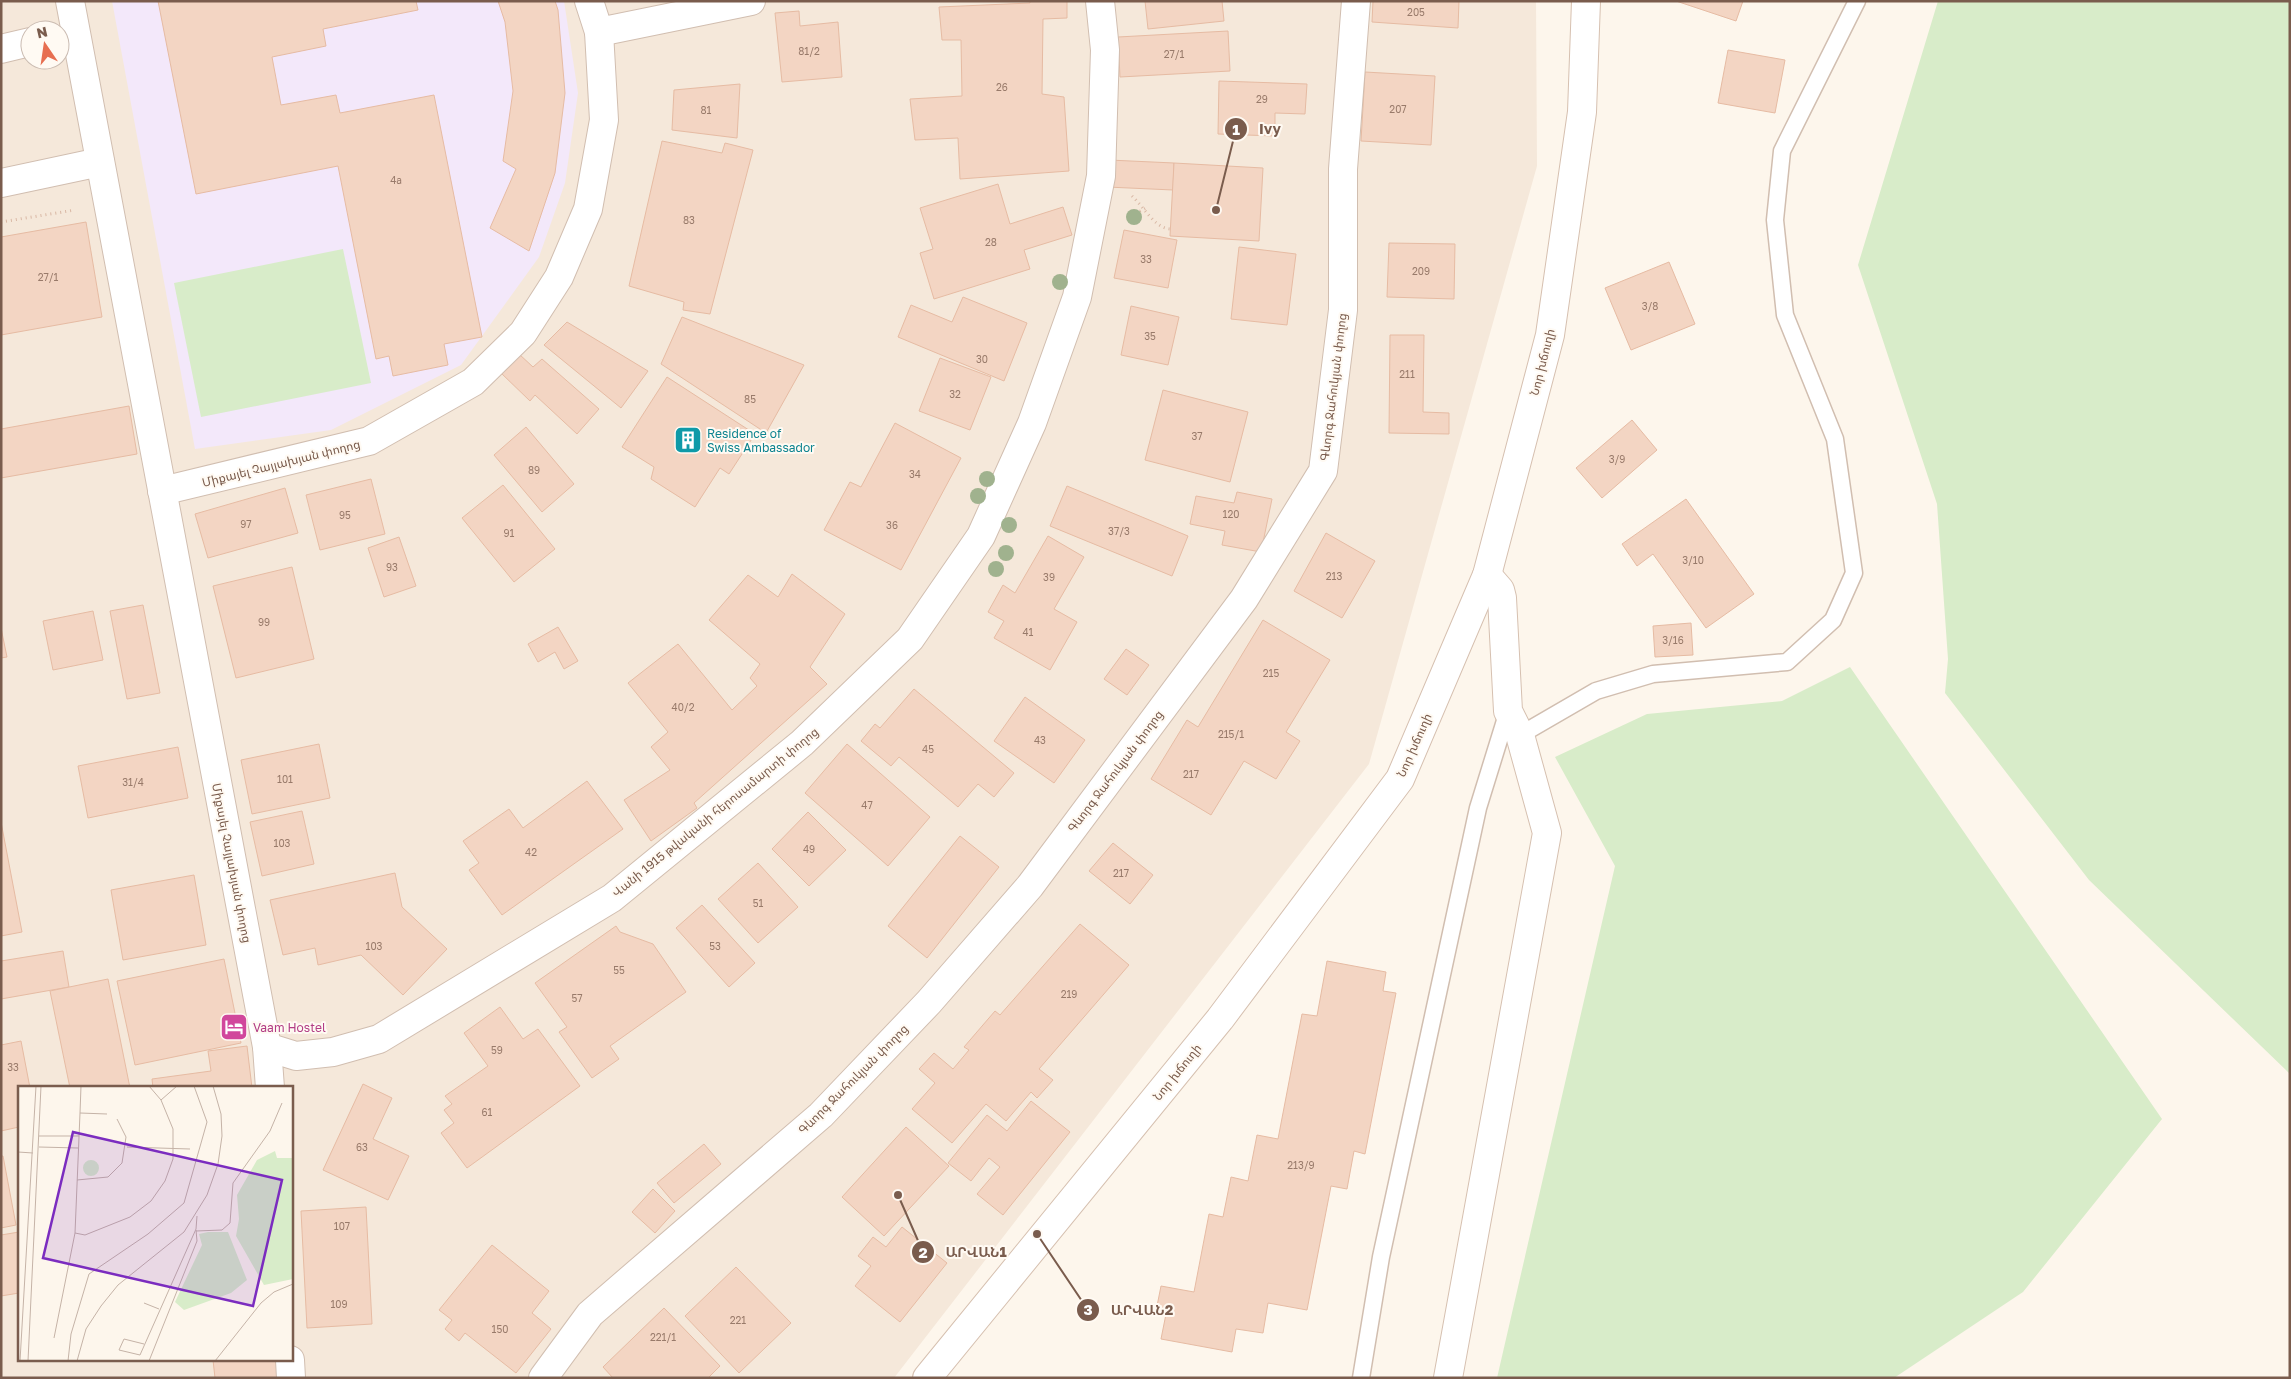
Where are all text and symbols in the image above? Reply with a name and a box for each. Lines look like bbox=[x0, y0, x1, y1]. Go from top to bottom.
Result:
house number: 205 bbox=[1407, 6, 1425, 18]
north arrow bbox=[20, 20, 70, 70]
text: N bbox=[35, 22, 49, 41]
house number: 81/2 bbox=[798, 45, 820, 57]
house number: 27/1 bbox=[1164, 48, 1185, 60]
house number: 26 bbox=[996, 81, 1008, 93]
house number: 29 bbox=[1256, 93, 1268, 105]
house number: 207 bbox=[1389, 103, 1407, 115]
house number: 81 bbox=[701, 104, 712, 116]
callout: Ivy bbox=[1224, 115, 1291, 144]
text: 1 bbox=[1232, 120, 1240, 138]
text: Ivy bbox=[1259, 120, 1282, 137]
house number: 4a bbox=[390, 174, 402, 186]
house number: 83 bbox=[683, 214, 695, 226]
house number: 28 bbox=[985, 236, 997, 248]
house number: 33 bbox=[1140, 253, 1152, 265]
house number: 209 bbox=[1412, 265, 1430, 277]
house number: 27/1 bbox=[38, 271, 59, 283]
house number: 3/8 bbox=[1642, 300, 1658, 312]
street label: Գևորգ Ջահուկյան փողոց bbox=[1316, 312, 1350, 462]
street label: Նոր խճուղի bbox=[1526, 327, 1558, 397]
house number: 35 bbox=[1144, 330, 1156, 342]
house number: 30 bbox=[976, 353, 988, 365]
house number: 211 bbox=[1399, 368, 1415, 380]
house number: 32 bbox=[949, 388, 961, 400]
house number: 85 bbox=[744, 393, 756, 405]
building icon: Residence of Swiss Ambassador bbox=[673, 425, 703, 455]
place label: Residence of Swiss Ambassador bbox=[707, 426, 815, 455]
house number: 37 bbox=[1191, 430, 1203, 442]
street label: Միքայել Չայլախյան փողոց bbox=[200, 436, 362, 490]
house number: 3/9 bbox=[1609, 453, 1625, 465]
house number: 89 bbox=[528, 464, 540, 476]
house number: 34 bbox=[909, 468, 921, 480]
house number: 120 bbox=[1223, 508, 1239, 520]
house number: 95 bbox=[339, 509, 351, 521]
house number: 97 bbox=[240, 518, 252, 530]
house number: 36 bbox=[886, 519, 898, 531]
house number: 37/3 bbox=[1108, 525, 1130, 537]
house number: 91 bbox=[504, 527, 515, 539]
house number: 3/10 bbox=[1682, 554, 1704, 566]
house number: 93 bbox=[386, 561, 398, 573]
house number: 213 bbox=[1326, 570, 1342, 582]
house number: 39 bbox=[1043, 571, 1055, 583]
house number: 99 bbox=[258, 616, 270, 628]
house number: 41 bbox=[1023, 626, 1034, 638]
house number: 3/16 bbox=[1662, 634, 1684, 646]
house number: 215 bbox=[1263, 667, 1279, 679]
house number: 40/2 bbox=[672, 701, 695, 713]
street label: Գևորգ Ջահուկյան փողոց bbox=[1064, 707, 1166, 835]
street label: Նոր խճուղի bbox=[1393, 711, 1435, 779]
street label: Վանի 1915 թվականի հերոսամարտի փողոց bbox=[609, 724, 821, 900]
house number: 215/1 bbox=[1218, 728, 1244, 740]
house number: 43 bbox=[1034, 734, 1046, 746]
house number: 45 bbox=[922, 743, 934, 755]
house number: 217 bbox=[1183, 768, 1199, 780]
house number: 101 bbox=[277, 773, 293, 785]
house number: 31/4 bbox=[122, 776, 144, 788]
street label: Միքայել Չայլախյան փողոց bbox=[209, 782, 255, 944]
house number: 47 bbox=[861, 799, 873, 811]
house number: 103 bbox=[274, 837, 291, 849]
house number: 49 bbox=[803, 843, 815, 855]
house number: 42 bbox=[525, 846, 537, 858]
house number: 217 bbox=[1113, 867, 1129, 879]
house number: 51 bbox=[753, 897, 763, 909]
house number: 103 bbox=[366, 940, 383, 952]
house number: 53 bbox=[709, 940, 721, 952]
house number: 55 bbox=[613, 964, 625, 976]
house number: 219 bbox=[1061, 988, 1077, 1000]
house number: 57 bbox=[571, 992, 583, 1004]
hotel icon: Vaam Hostel bbox=[219, 1012, 249, 1042]
place label: Vaam Hostel bbox=[253, 1020, 326, 1035]
street label: Գևորգ Ջահուկյան փողոց bbox=[795, 1021, 911, 1137]
street label: Նոր խճուղի bbox=[1150, 1041, 1204, 1103]
house number: 59 bbox=[491, 1044, 503, 1056]
house number: 33 bbox=[7, 1061, 19, 1073]
inset map bbox=[18, 1086, 292, 1362]
house number: 61 bbox=[482, 1106, 493, 1118]
house number: 63 bbox=[356, 1141, 368, 1153]
house number: 213/9 bbox=[1287, 1159, 1315, 1171]
house number: 107 bbox=[334, 1220, 350, 1232]
callout: ԱՐՎԱՆ1 bbox=[911, 1238, 1017, 1267]
text: 2 bbox=[918, 1243, 928, 1261]
text: ԱՐՎԱՆ1 bbox=[945, 1243, 1007, 1260]
callout: ԱՐՎԱՆ2 bbox=[1075, 1296, 1183, 1325]
house number: 109 bbox=[330, 1298, 348, 1310]
text: 3 bbox=[1083, 1300, 1093, 1318]
text: ԱՐՎԱՆ2 bbox=[1111, 1301, 1174, 1318]
house number: 221 bbox=[730, 1314, 746, 1326]
house number: 150 bbox=[492, 1323, 508, 1335]
house number: 221/1 bbox=[650, 1331, 676, 1343]

